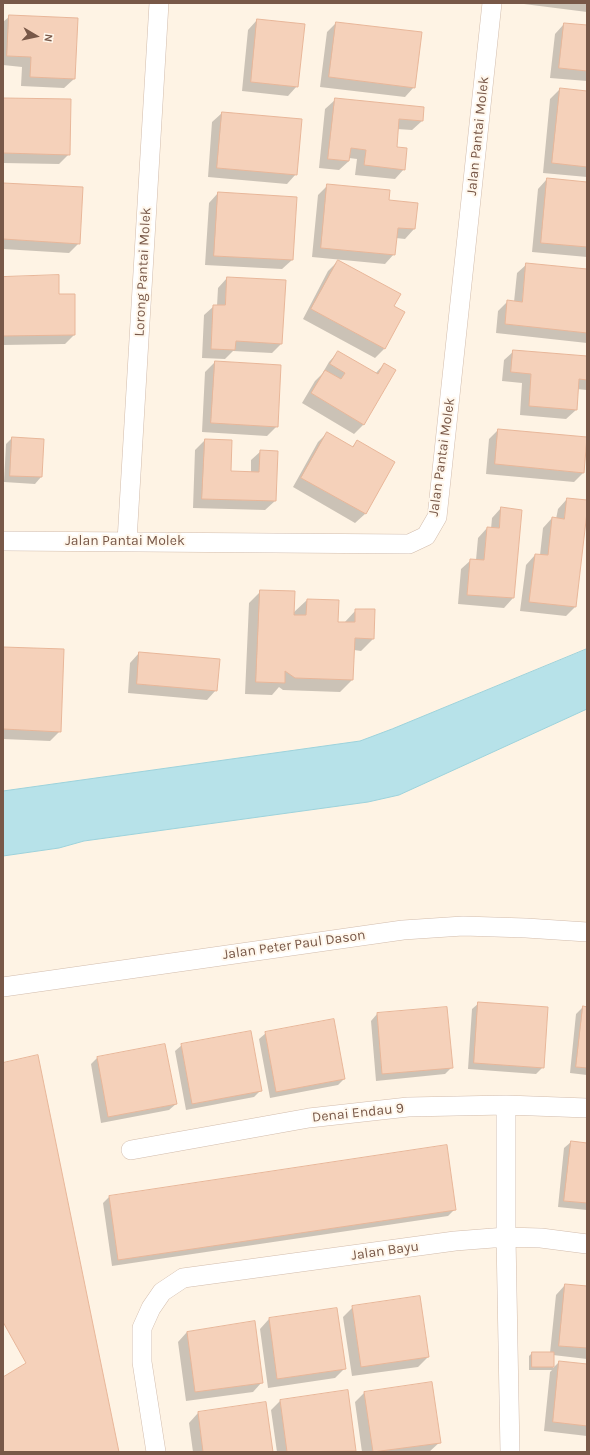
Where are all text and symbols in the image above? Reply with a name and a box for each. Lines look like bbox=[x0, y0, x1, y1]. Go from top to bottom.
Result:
north arrow bbox=[16, 16, 56, 56]
text: N bbox=[41, 33, 55, 43]
street label: Jalan Pantai Molek bbox=[463, 76, 493, 196]
street label: Lorong Pantai Molek bbox=[131, 207, 155, 337]
street label: Jalan Pantai Molek bbox=[425, 397, 459, 517]
street label: Jalan Pantai Molek bbox=[65, 533, 185, 549]
street label: Jalan Peter Paul Dason bbox=[221, 927, 367, 963]
street label: Denai Endau 9 bbox=[311, 1100, 405, 1126]
street label: Jalan Bayu bbox=[350, 1238, 420, 1264]

